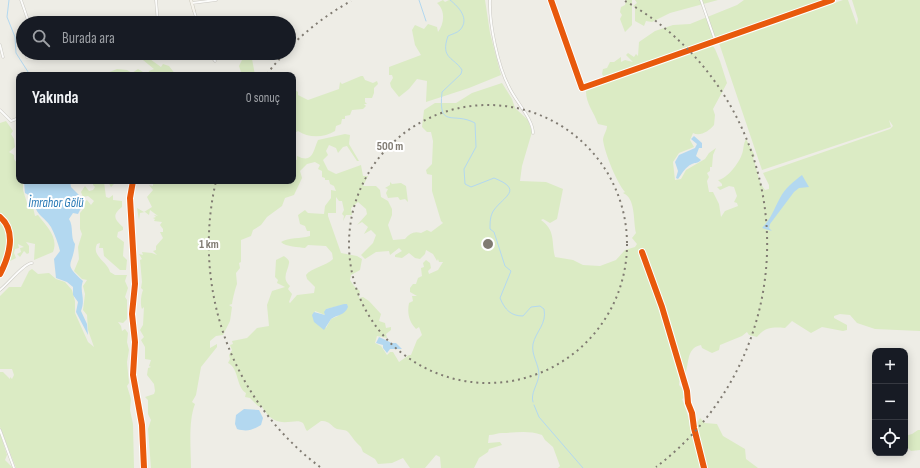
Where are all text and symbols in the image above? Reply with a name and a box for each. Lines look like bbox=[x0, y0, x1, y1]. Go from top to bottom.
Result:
search box bbox=[16, 16, 296, 60]
icon: search bbox=[30, 27, 52, 49]
text: Burada ara bbox=[62, 29, 115, 48]
text: Yakında bbox=[32, 88, 79, 108]
text: 0 sonuç bbox=[246, 90, 280, 106]
text: 500 m bbox=[377, 139, 403, 154]
water label: İmrahor Gölü bbox=[28, 194, 84, 211]
text: 1 km bbox=[199, 237, 219, 252]
centre of rings bbox=[481, 237, 495, 251]
map controls bbox=[872, 348, 908, 456]
button: + bbox=[872, 348, 908, 384]
button: − bbox=[872, 384, 908, 420]
button: locate bbox=[872, 420, 908, 456]

